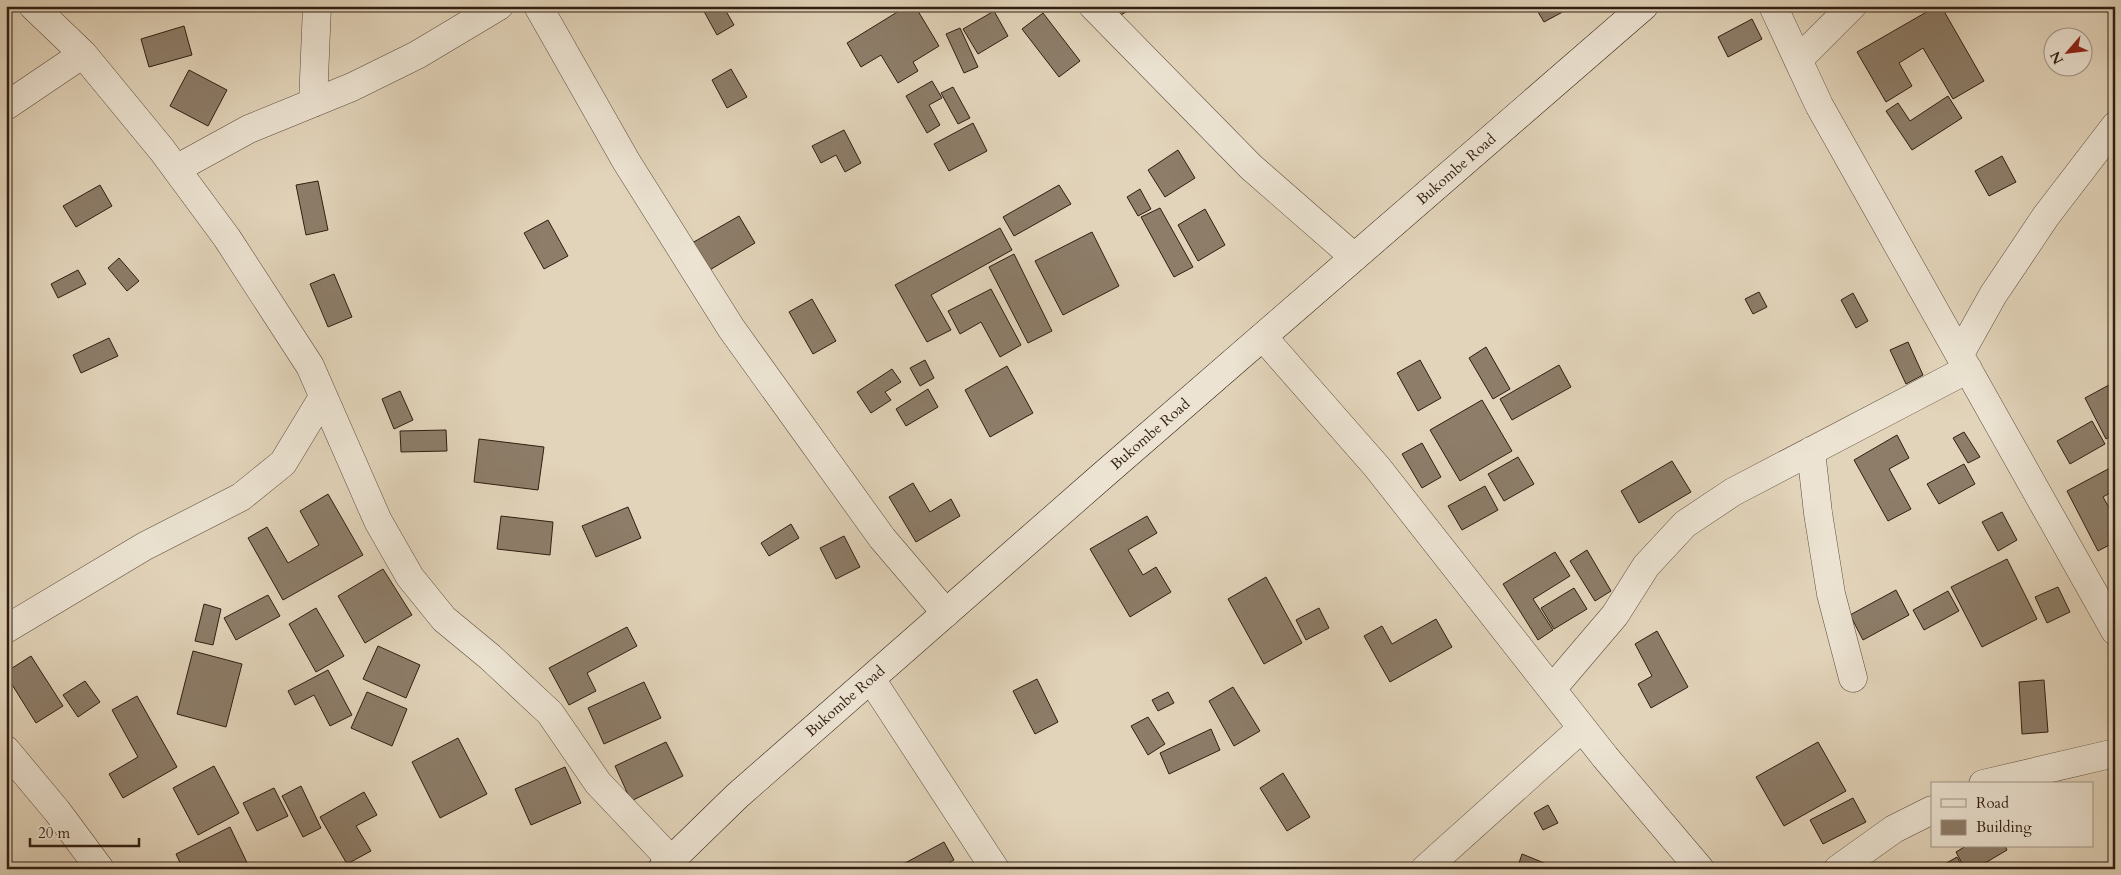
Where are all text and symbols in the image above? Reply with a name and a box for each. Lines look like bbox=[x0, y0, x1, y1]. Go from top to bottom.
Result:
north arrow bbox=[2044, 28, 2094, 78]
text: N bbox=[2046, 48, 2068, 68]
street label: Bukombe Road bbox=[1412, 129, 1500, 209]
street label: Bukombe Road bbox=[1106, 394, 1194, 474]
street label: Bukombe Road bbox=[801, 661, 889, 741]
legend bbox=[1931, 782, 2094, 848]
text: Road bbox=[1976, 793, 2009, 813]
scale bar bbox=[30, 815, 139, 847]
text: Building bbox=[1976, 817, 2032, 837]
text: 20 m bbox=[38, 823, 70, 843]

